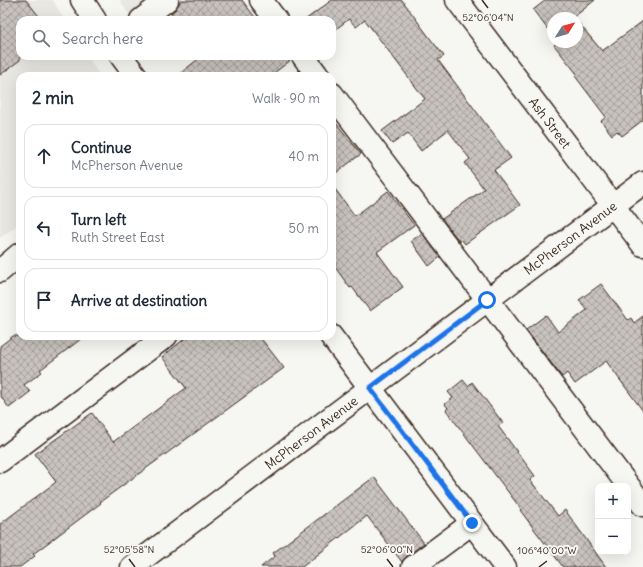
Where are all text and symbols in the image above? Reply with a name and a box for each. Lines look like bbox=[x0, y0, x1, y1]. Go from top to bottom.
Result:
text: 52°06'04"N bbox=[462, 11, 514, 24]
north arrow bbox=[547, 12, 583, 48]
search box bbox=[16, 16, 336, 60]
icon: search bbox=[30, 27, 52, 49]
text: Search here bbox=[62, 29, 143, 48]
text: 2 min bbox=[32, 87, 74, 109]
text: Walk · 90 m bbox=[252, 90, 320, 107]
street label: Ash Street bbox=[525, 94, 575, 152]
text: Continue bbox=[71, 138, 132, 157]
icon: ahead bbox=[33, 145, 55, 167]
text: 40 m bbox=[288, 148, 319, 165]
text: McPherson Avenue bbox=[71, 157, 183, 174]
street label: McPherson Avenue bbox=[520, 197, 620, 278]
text: Turn left bbox=[71, 210, 126, 229]
icon: left bbox=[33, 217, 55, 239]
text: 50 m bbox=[288, 220, 319, 237]
text: Ruth Street East bbox=[71, 229, 165, 246]
icon: arrive bbox=[33, 289, 55, 311]
text: Arrive at destination bbox=[71, 291, 207, 310]
route start bbox=[478, 291, 496, 309]
street label: McPherson Avenue bbox=[261, 392, 361, 473]
map controls bbox=[595, 483, 631, 555]
button: + bbox=[595, 483, 631, 519]
route end bbox=[463, 514, 481, 532]
button: − bbox=[595, 519, 631, 555]
text: 52°05'58"N bbox=[104, 543, 154, 556]
text: 52°06'00"N bbox=[361, 543, 413, 556]
text: 106°40'00"W bbox=[517, 544, 577, 557]

